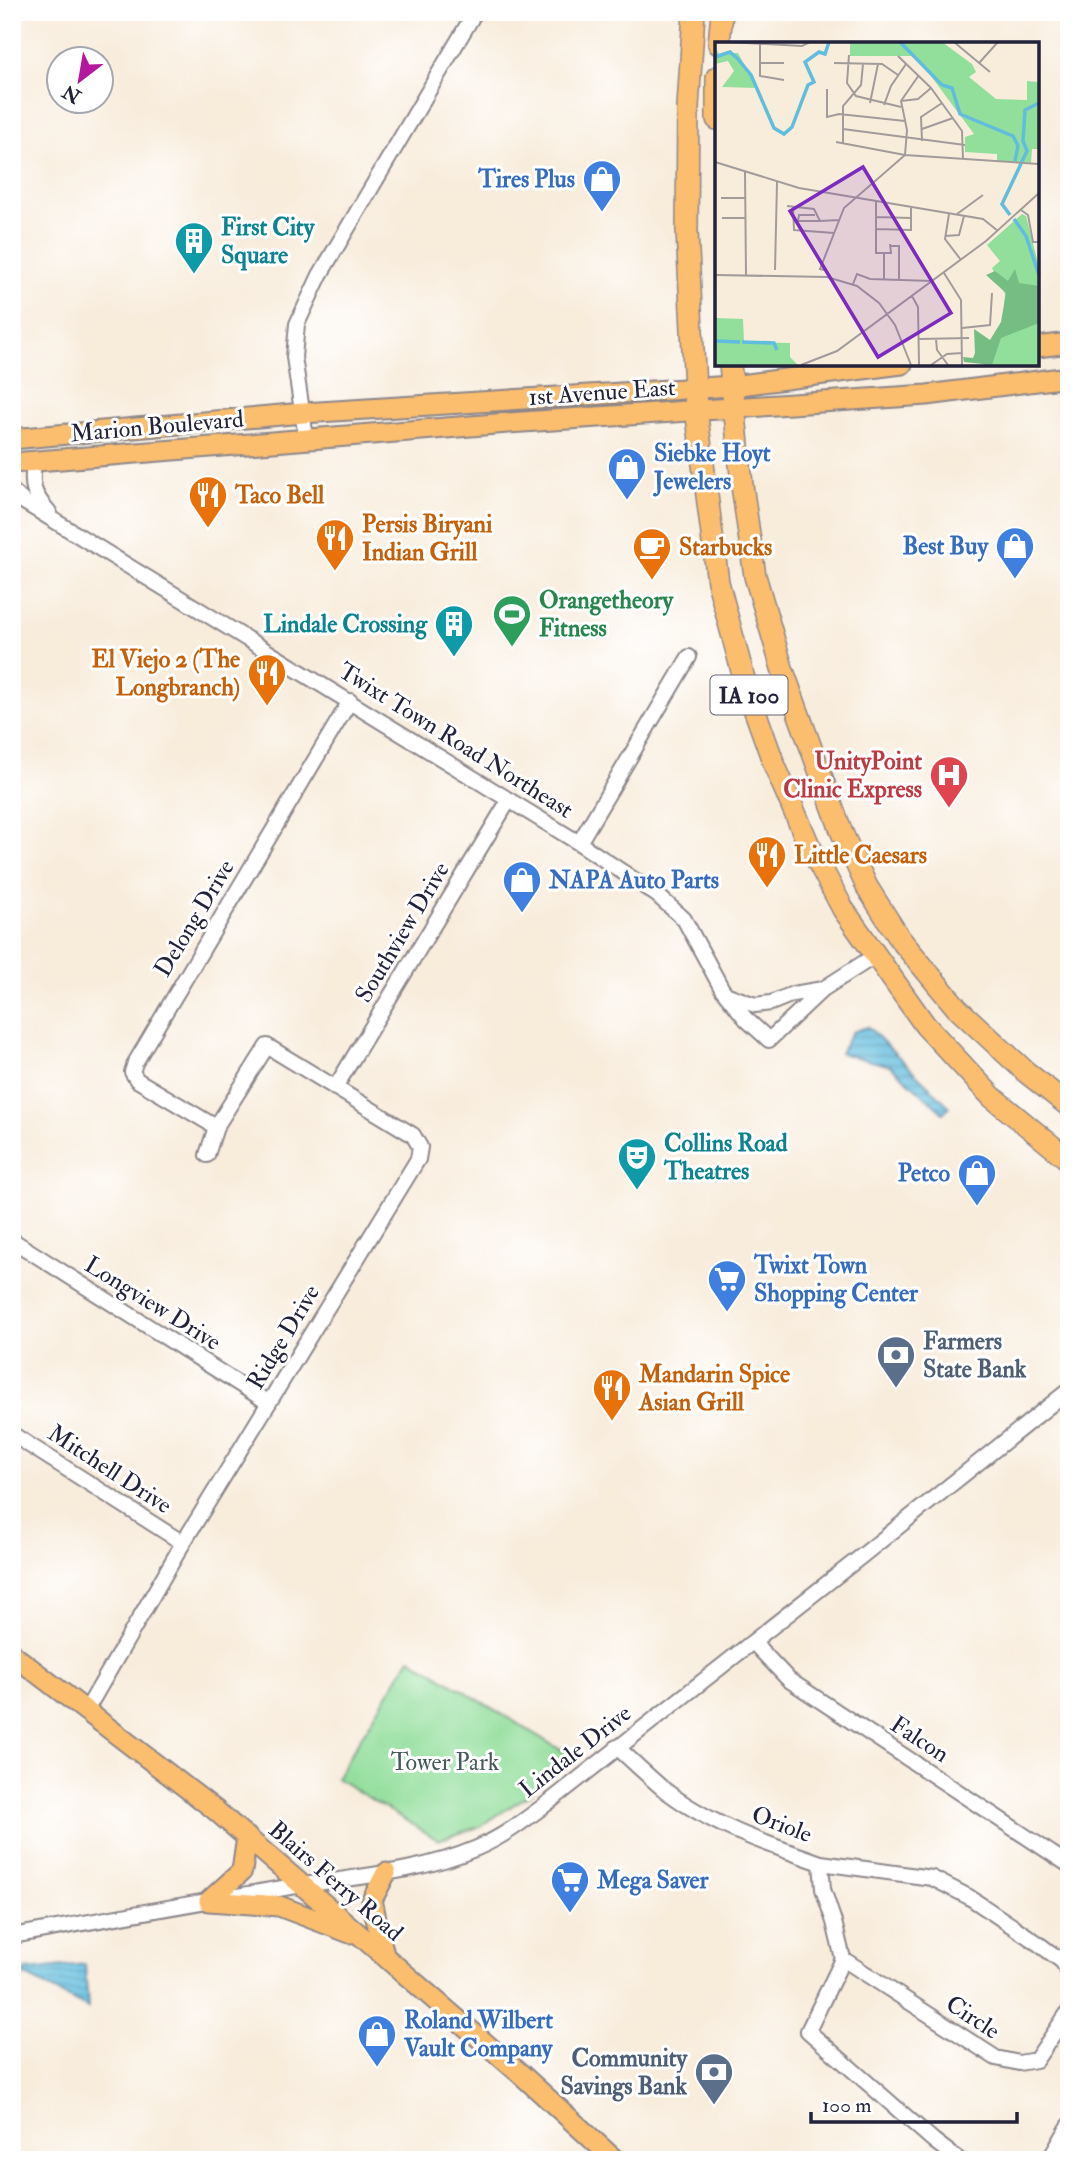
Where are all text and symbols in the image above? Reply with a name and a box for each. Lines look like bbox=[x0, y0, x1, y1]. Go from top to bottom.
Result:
inset map bbox=[715, 42, 1039, 366]
north arrow bbox=[46, 46, 116, 116]
text: N bbox=[57, 79, 86, 109]
shop icon: Tires Plus bbox=[581, 158, 623, 213]
place label: Tires Plus bbox=[477, 164, 575, 195]
place label: First City Square bbox=[221, 212, 316, 271]
building icon: First City Square bbox=[173, 220, 215, 275]
street label: 1st Avenue East bbox=[527, 372, 677, 413]
street label: Marion Boulevard bbox=[69, 403, 245, 450]
place label: Siebke Hoyt Jewelers bbox=[653, 438, 771, 497]
shop icon: Siebke Hoyt Jewelers bbox=[606, 446, 648, 501]
restaurant icon: Taco Bell bbox=[187, 474, 229, 529]
place label: Taco Bell bbox=[234, 480, 325, 511]
place label: Persis Biryani Indian Grill bbox=[362, 509, 493, 568]
restaurant icon: Persis Biryani Indian Grill bbox=[314, 517, 356, 572]
shop icon: Best Buy bbox=[994, 525, 1036, 580]
cafe icon: Starbucks bbox=[631, 526, 673, 581]
place label: Best Buy bbox=[902, 531, 989, 562]
place label: Starbucks bbox=[679, 532, 772, 563]
place label: Orangetheory Fitness bbox=[539, 585, 674, 644]
sports icon: Orangetheory Fitness bbox=[491, 593, 533, 648]
building icon: Lindale Crossing bbox=[433, 603, 475, 658]
place label: Lindale Crossing bbox=[263, 609, 428, 640]
place label: El Viejo 2 (The Longbranch) bbox=[91, 644, 240, 703]
restaurant icon: El Viejo 2 (The Longbranch) bbox=[246, 652, 288, 707]
street label: Twixt Town Road Northeast bbox=[333, 655, 579, 826]
road number: IA 100 bbox=[710, 676, 788, 715]
place label: UnityPoint Clinic Express bbox=[783, 746, 922, 805]
hospital icon: UnityPoint Clinic Express bbox=[928, 754, 970, 809]
restaurant icon: Little Caesars bbox=[746, 834, 788, 889]
place label: Little Caesars bbox=[794, 840, 927, 871]
street label: Delong Drive bbox=[147, 854, 242, 983]
street label: Southview Drive bbox=[348, 856, 457, 1008]
shop icon: NAPA Auto Parts bbox=[501, 859, 543, 914]
place label: NAPA Auto Parts bbox=[548, 865, 719, 896]
place label: Collins Road Theatres bbox=[663, 1128, 788, 1187]
theatre icon: Collins Road Theatres bbox=[616, 1136, 658, 1191]
shop icon: Petco bbox=[956, 1152, 998, 1207]
place label: Petco bbox=[898, 1158, 950, 1189]
street label: Longview Drive bbox=[79, 1249, 227, 1358]
place label: Twixt Town Shopping Center bbox=[753, 1250, 919, 1309]
supermarket icon: Twixt Town Shopping Center bbox=[706, 1258, 748, 1313]
street label: Ridge Drive bbox=[240, 1279, 327, 1395]
place label: Farmers State Bank bbox=[923, 1326, 1027, 1385]
bank icon: Farmers State Bank bbox=[875, 1334, 917, 1389]
place label: Mandarin Spice Asian Grill bbox=[638, 1359, 790, 1418]
restaurant icon: Mandarin Spice Asian Grill bbox=[591, 1367, 633, 1422]
street label: Mitchell Drive bbox=[42, 1418, 178, 1521]
street label: Lindale Drive bbox=[513, 1698, 638, 1805]
street label: Falcon bbox=[885, 1709, 955, 1770]
park label: Tower Park bbox=[391, 1747, 500, 1778]
street label: Oriole bbox=[747, 1799, 816, 1850]
street label: Blairs Ferry Road bbox=[262, 1814, 410, 1948]
supermarket icon: Mega Saver bbox=[549, 1859, 591, 1914]
place label: Mega Saver bbox=[596, 1865, 710, 1896]
street label: Circle bbox=[940, 1989, 1006, 2046]
place label: Roland Wilbert Vault Company bbox=[403, 2005, 554, 2064]
shop icon: Roland Wilbert Vault Company bbox=[356, 2013, 398, 2068]
place label: Community Savings Bank bbox=[560, 2043, 688, 2102]
bank icon: Community Savings Bank bbox=[693, 2051, 735, 2106]
scale bar bbox=[811, 2081, 1018, 2125]
text: 100 m bbox=[822, 2092, 872, 2119]

